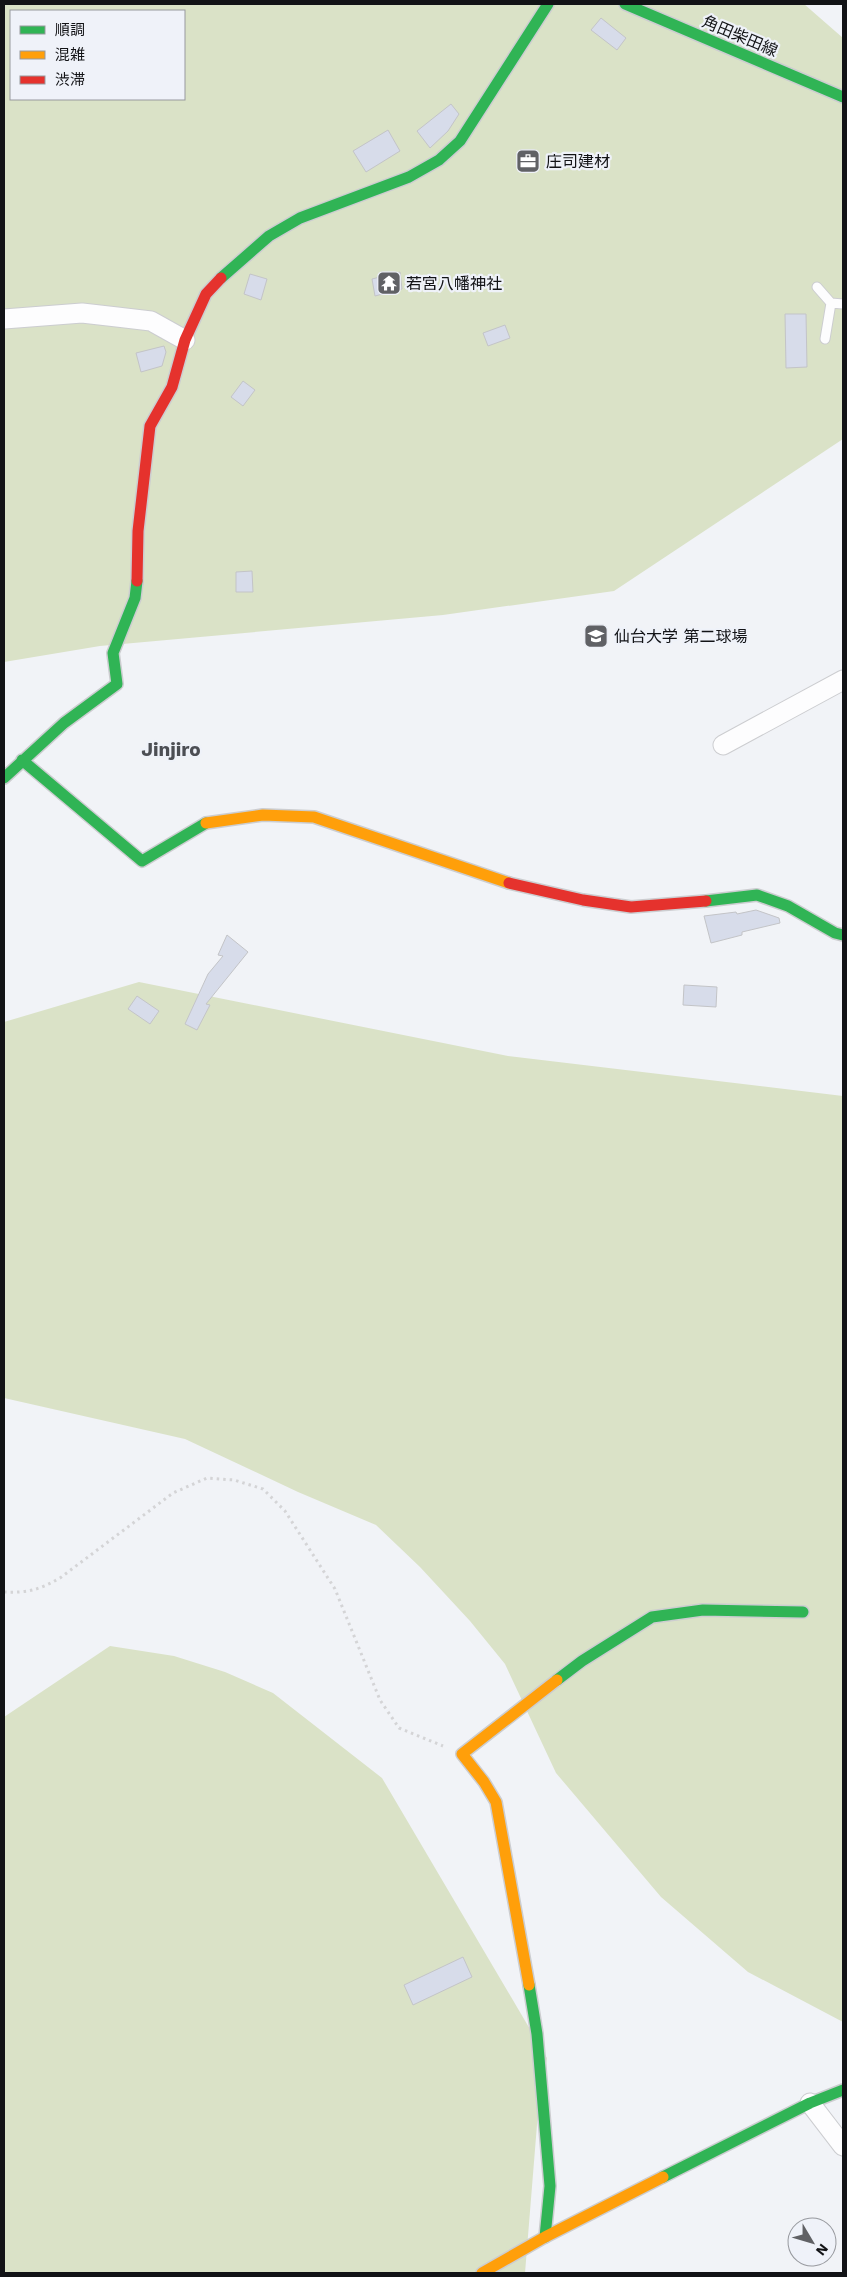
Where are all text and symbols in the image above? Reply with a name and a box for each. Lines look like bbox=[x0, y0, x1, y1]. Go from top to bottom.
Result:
legend bbox=[10, 10, 185, 100]
street label: 角田柴田線 bbox=[699, 12, 781, 60]
text: 順調 bbox=[55, 21, 85, 39]
text: 混雑 bbox=[55, 46, 85, 64]
text: 渋滞 bbox=[55, 71, 85, 89]
office icon: 庄司建材 bbox=[515, 148, 541, 174]
place label: 庄司建材 bbox=[546, 152, 610, 171]
temple icon: 若宮八幡神社 bbox=[376, 270, 402, 296]
place label: 若宮八幡神社 bbox=[406, 274, 502, 293]
school or university icon: 仙台大学 第二球場 bbox=[583, 623, 609, 649]
place label: 仙台大学 第二球場 bbox=[614, 627, 747, 646]
district label: Jinjiro bbox=[141, 738, 201, 761]
north arrow bbox=[787, 2217, 837, 2267]
text: N bbox=[813, 2241, 832, 2259]

